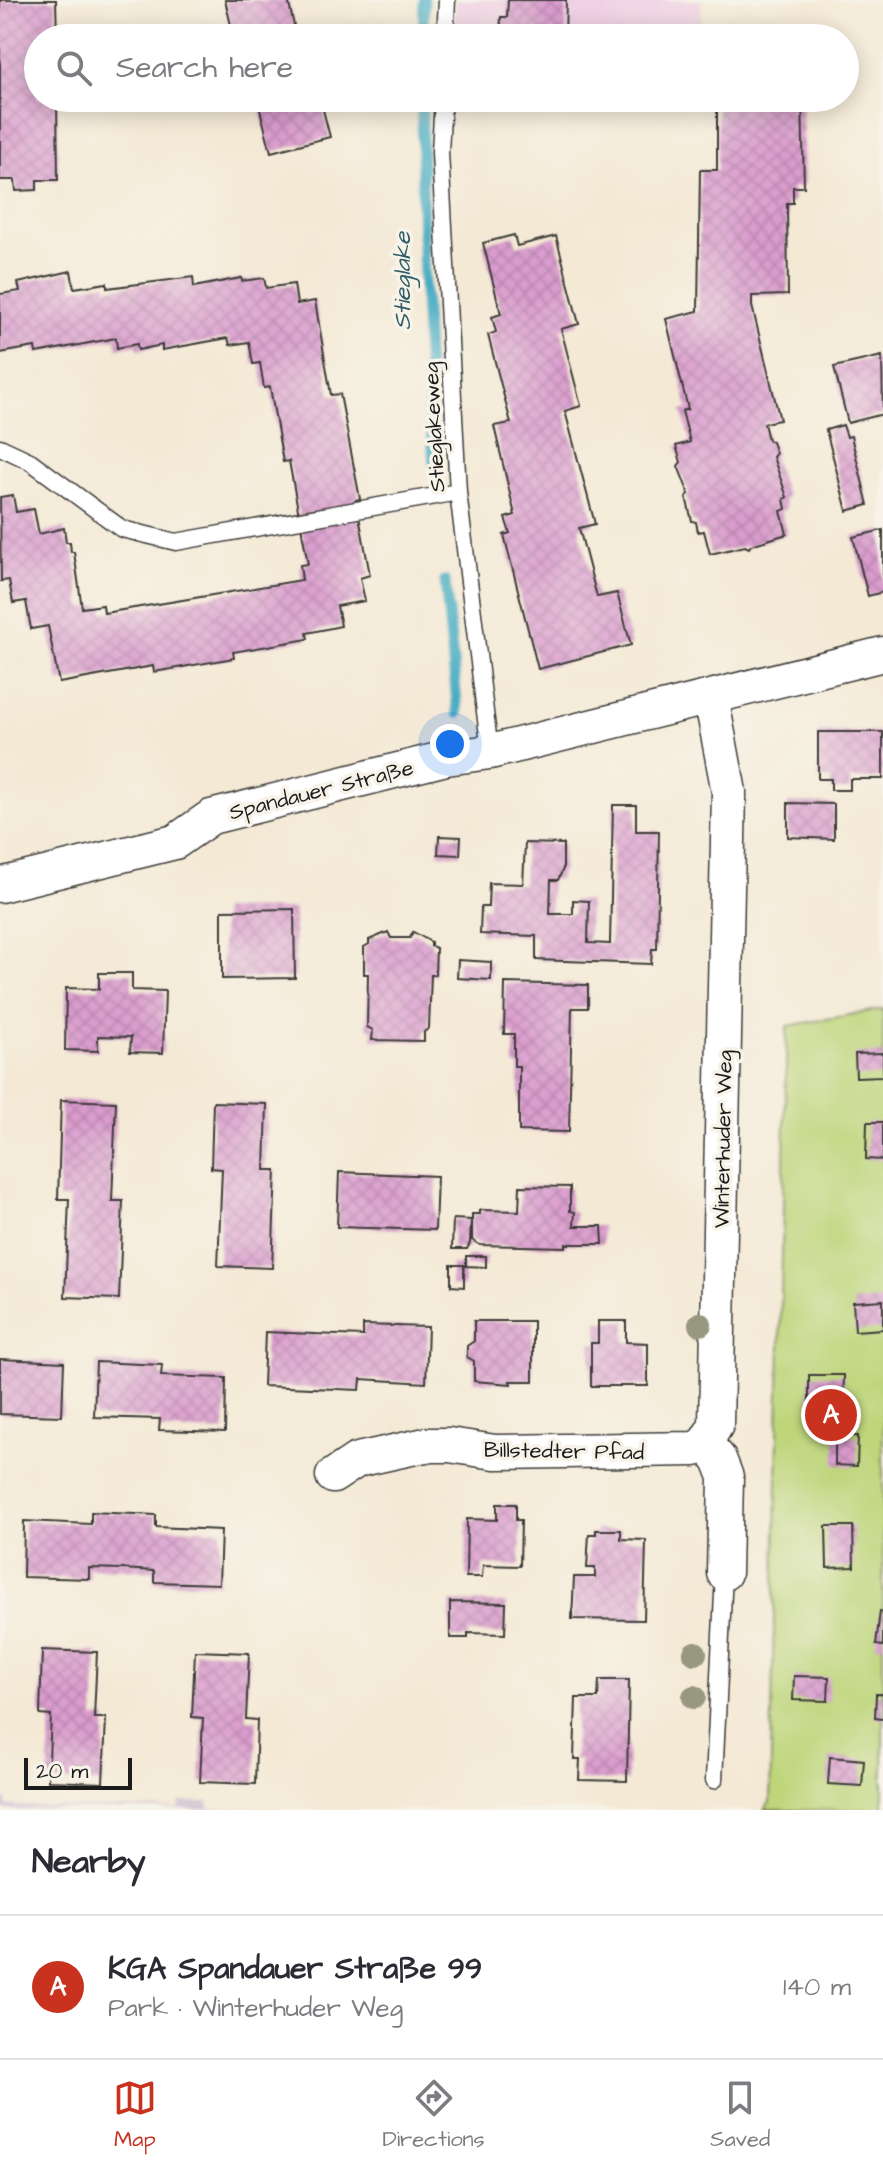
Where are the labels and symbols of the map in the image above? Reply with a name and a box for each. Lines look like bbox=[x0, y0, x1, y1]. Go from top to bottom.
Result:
water label: Stieglake bbox=[386, 231, 421, 330]
street label: Stieglakeweg bbox=[416, 361, 454, 493]
your location bbox=[430, 724, 470, 764]
street label: Spandauer Straße bbox=[226, 753, 417, 828]
street label: Winterhuder Weg bbox=[706, 1050, 742, 1228]
pin: A bbox=[805, 1385, 857, 1445]
street label: Billstedter Pfad bbox=[484, 1435, 644, 1468]
scale bar bbox=[24, 1754, 132, 1790]

